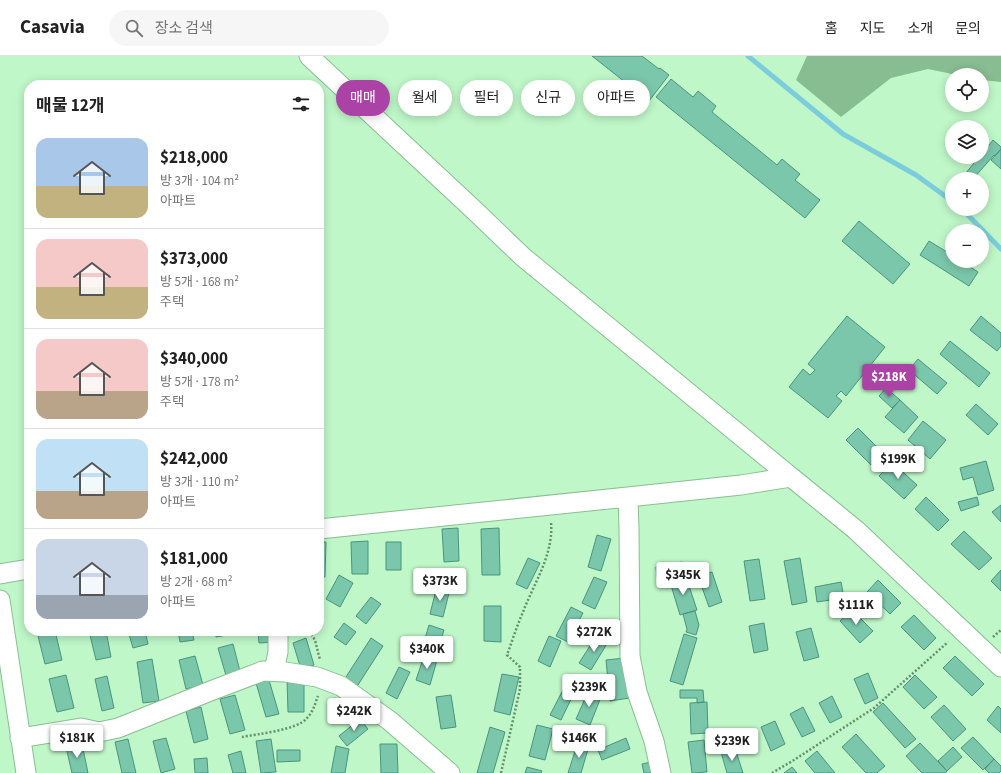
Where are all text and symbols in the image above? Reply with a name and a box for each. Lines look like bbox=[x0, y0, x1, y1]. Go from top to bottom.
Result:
search box bbox=[109, 10, 389, 46]
text: Casavia bbox=[20, 14, 85, 41]
icon: search bbox=[123, 17, 145, 39]
text: 장소 검색 bbox=[155, 18, 213, 39]
text: 홈 bbox=[825, 19, 838, 39]
text: 지도 bbox=[860, 19, 885, 39]
text: 소개 bbox=[907, 19, 933, 39]
text: 문의 bbox=[955, 19, 981, 39]
map controls bbox=[945, 68, 989, 268]
button: locate bbox=[945, 68, 989, 112]
chip: 매매 bbox=[336, 80, 390, 116]
chip: 월세 bbox=[398, 80, 452, 116]
chip: 필터 bbox=[460, 80, 513, 116]
chip: 신규 bbox=[521, 80, 575, 116]
chip: 아파트 bbox=[583, 80, 650, 116]
icon: filters bbox=[290, 93, 312, 115]
text: 매물 12개 bbox=[36, 94, 104, 118]
button: layers bbox=[945, 120, 989, 164]
text: $218,000 bbox=[160, 146, 228, 170]
icon: home bbox=[68, 154, 116, 202]
text: 방 3개 · 104 m² bbox=[160, 172, 239, 190]
button: + bbox=[945, 172, 989, 216]
text: 아파트 bbox=[160, 192, 196, 210]
button: − bbox=[945, 224, 989, 268]
text: $373,000 bbox=[160, 247, 228, 271]
icon: home bbox=[68, 255, 116, 303]
text: 방 5개 · 168 m² bbox=[160, 273, 239, 291]
text: 주택 bbox=[160, 293, 184, 311]
text: $340,000 bbox=[160, 347, 228, 371]
icon: home bbox=[68, 355, 116, 403]
pin: $218K bbox=[861, 364, 917, 398]
text: $218K bbox=[871, 368, 907, 386]
text: 방 5개 · 178 m² bbox=[160, 373, 239, 391]
text: 주택 bbox=[160, 393, 184, 411]
pin: $199K bbox=[870, 446, 926, 480]
text: $242,000 bbox=[160, 447, 228, 471]
text: $199K bbox=[880, 450, 916, 468]
icon: home bbox=[68, 455, 116, 503]
text: 방 3개 · 110 m² bbox=[160, 473, 239, 491]
text: 아파트 bbox=[160, 493, 196, 511]
text: $181,000 bbox=[160, 547, 228, 571]
icon: home bbox=[68, 555, 116, 603]
pin: $345K bbox=[655, 562, 711, 596]
text: $345K bbox=[665, 566, 701, 584]
pin: $373K bbox=[412, 568, 468, 602]
text: $373K bbox=[422, 572, 458, 590]
text: 방 2개 · 68 m² bbox=[160, 573, 233, 591]
pin: $111K bbox=[828, 592, 884, 626]
text: 아파트 bbox=[160, 593, 196, 611]
text: $111K bbox=[838, 596, 874, 614]
pin: $272K bbox=[566, 619, 622, 653]
text: $272K bbox=[576, 623, 612, 641]
pin: $340K bbox=[399, 636, 455, 670]
text: $340K bbox=[409, 640, 445, 658]
pin: $239K bbox=[561, 674, 617, 708]
text: $239K bbox=[571, 678, 607, 696]
pin: $242K bbox=[326, 698, 382, 732]
text: $242K bbox=[336, 702, 372, 720]
pin: $181K bbox=[49, 725, 105, 759]
pin: $146K bbox=[551, 725, 607, 759]
pin: $239K bbox=[704, 728, 760, 762]
text: $181K bbox=[59, 729, 95, 747]
text: $146K bbox=[561, 729, 597, 747]
text: $239K bbox=[714, 732, 750, 750]

